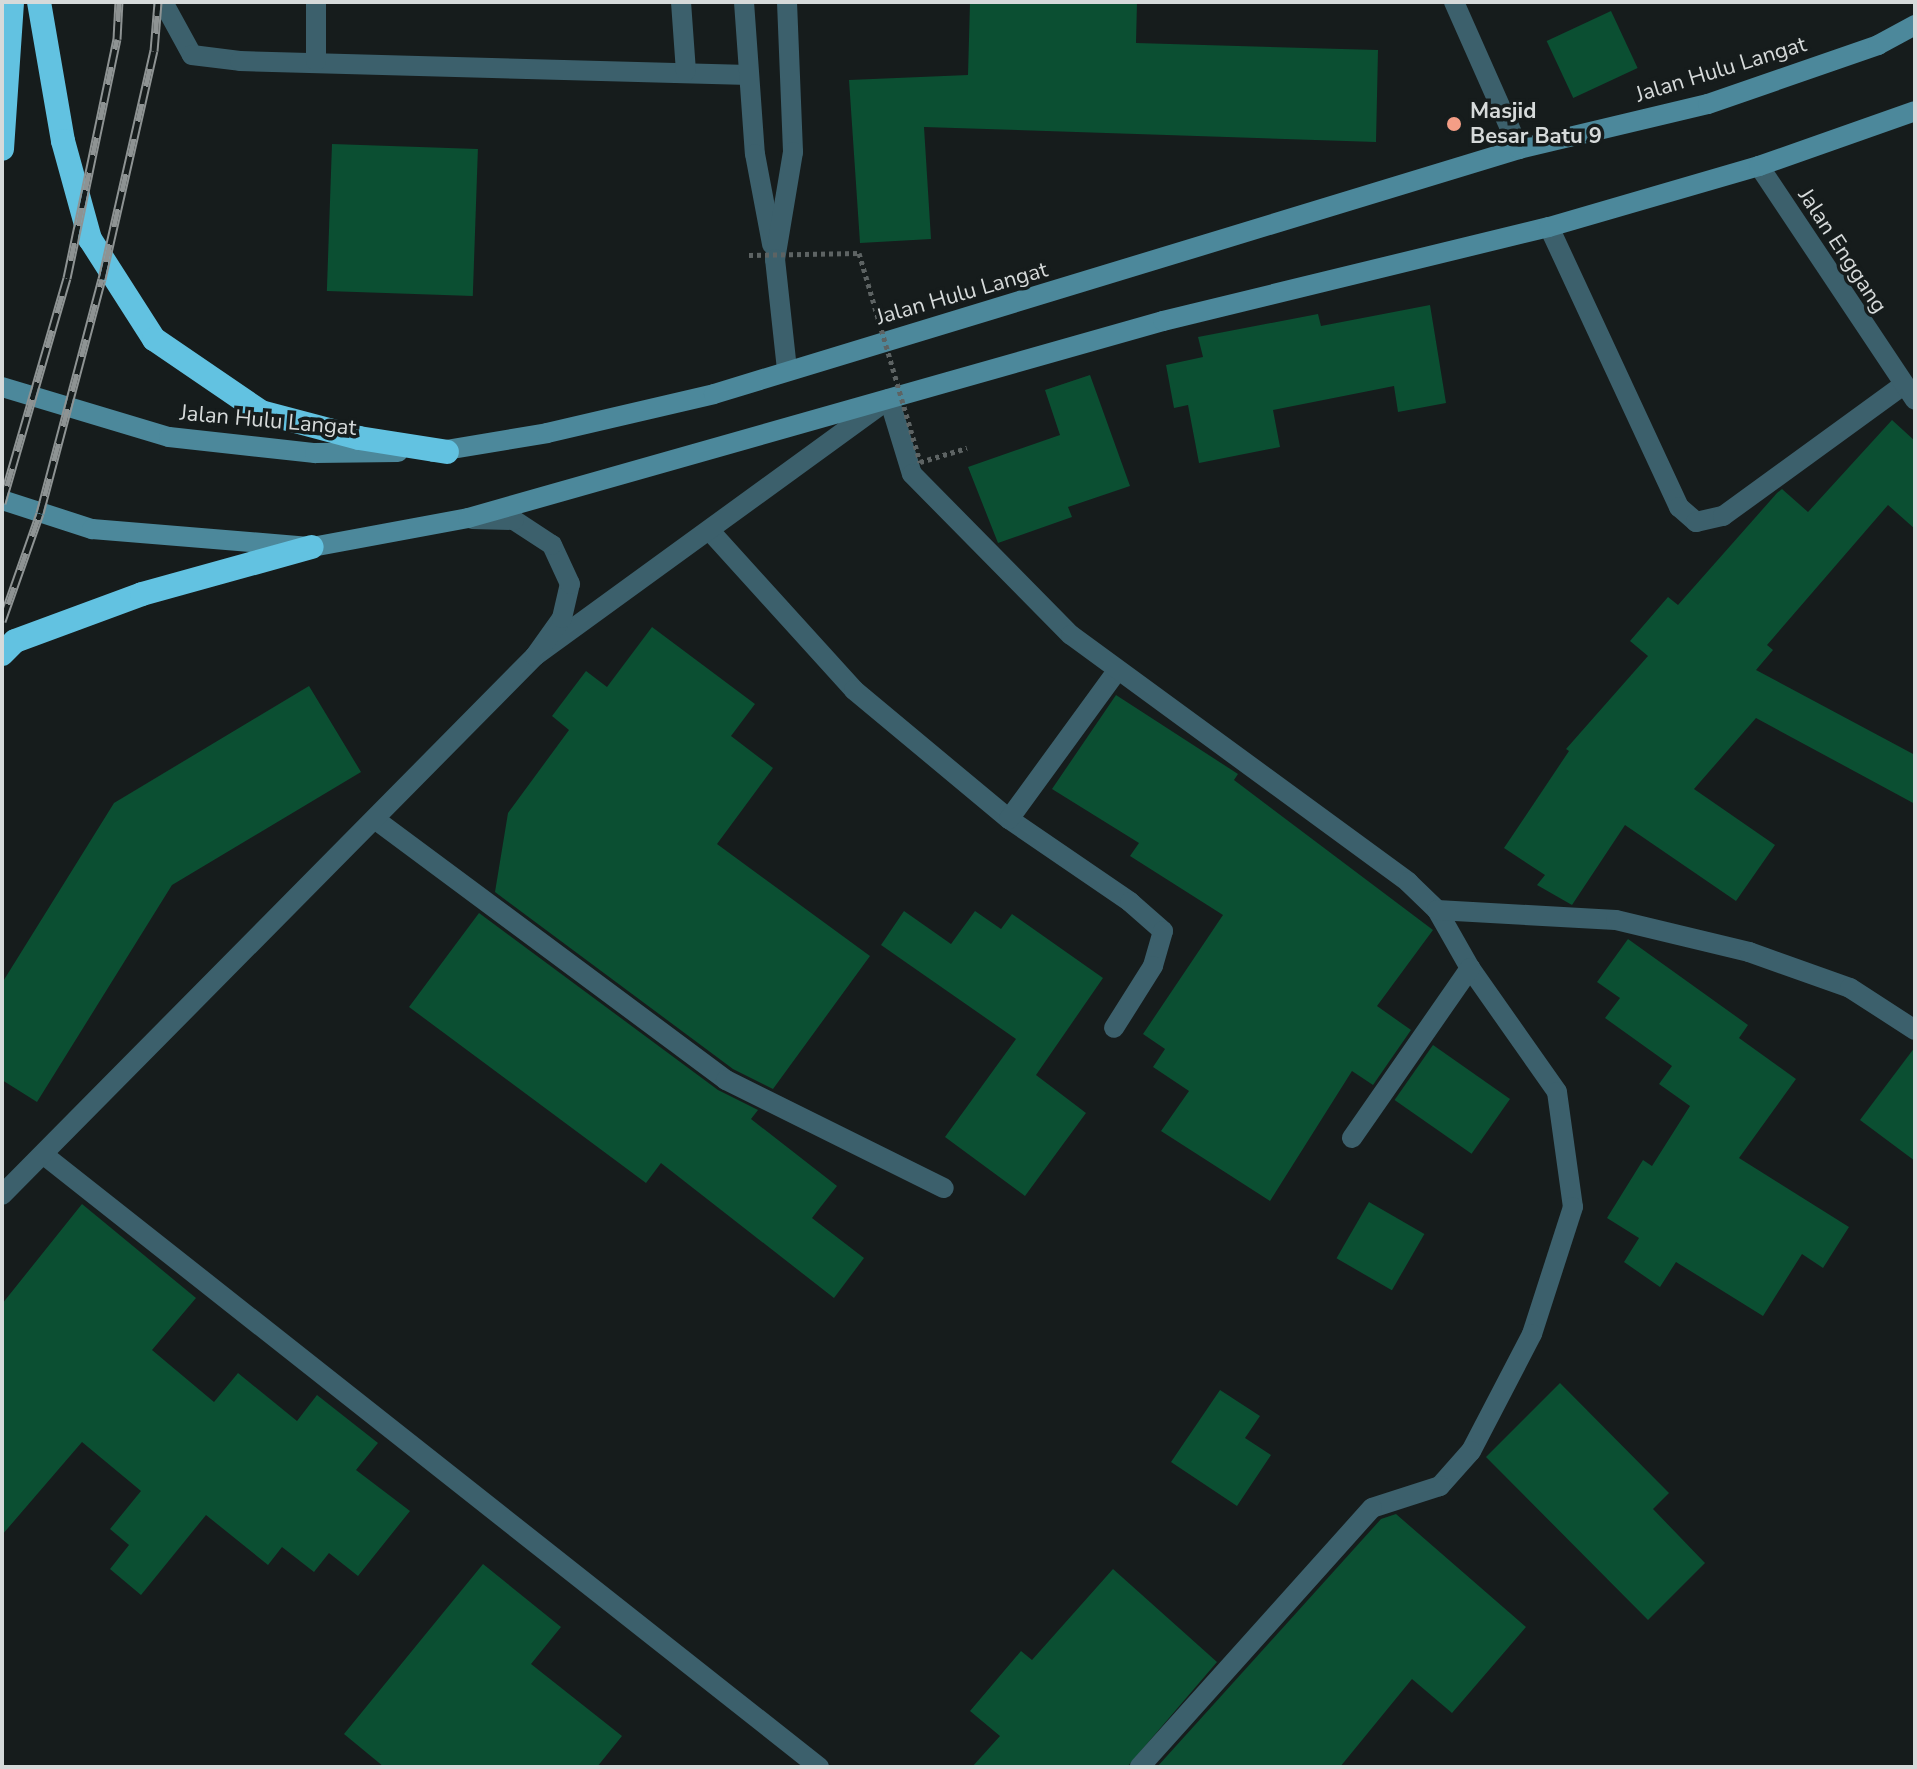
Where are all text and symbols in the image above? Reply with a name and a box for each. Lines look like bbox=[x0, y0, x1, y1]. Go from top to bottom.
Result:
street label: Jalan Hulu Langat bbox=[1632, 31, 1810, 109]
place label: Masjid Besar Batu 9 bbox=[1470, 98, 1602, 150]
marker: Masjid Besar Batu 9 bbox=[1445, 115, 1463, 133]
street label: Jalan Enggang bbox=[1792, 184, 1892, 318]
street label: Jalan Hulu Langat bbox=[873, 257, 1051, 331]
street label: Jalan Hulu Langat bbox=[179, 400, 357, 442]

